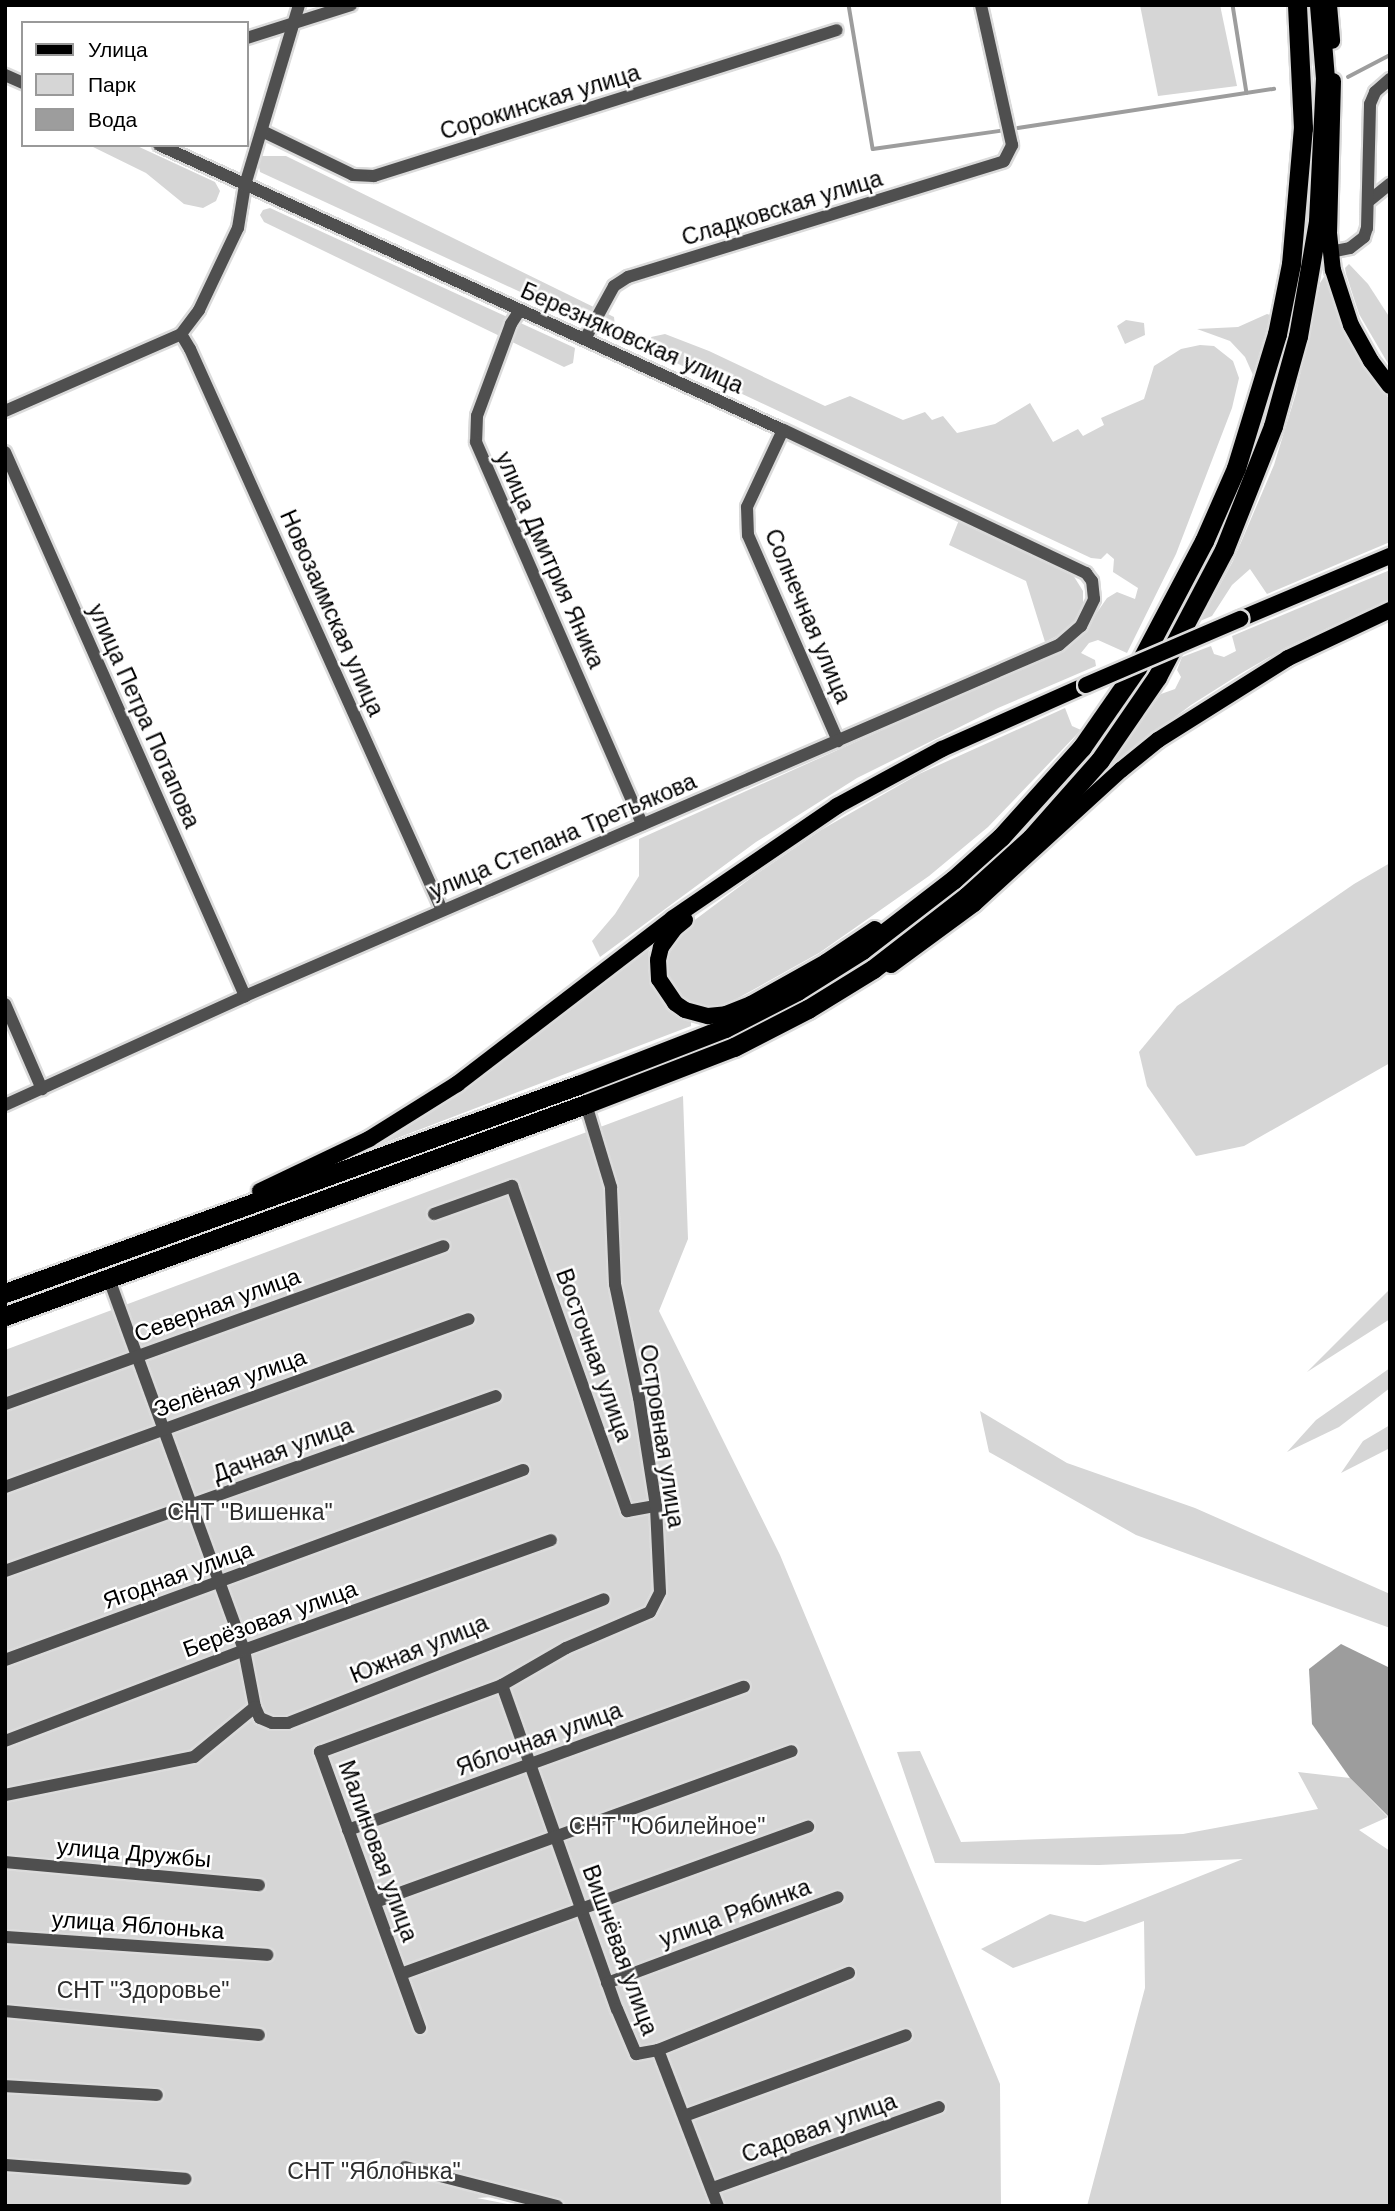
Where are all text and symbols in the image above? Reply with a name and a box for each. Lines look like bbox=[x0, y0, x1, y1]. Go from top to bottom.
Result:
legend bbox=[21, 21, 248, 147]
text: Улица bbox=[88, 38, 148, 61]
street label: Сорокинская улица bbox=[437, 58, 643, 146]
text: Парк bbox=[88, 73, 136, 96]
text: Вода bbox=[88, 108, 137, 131]
street label: Сладковская улица bbox=[678, 164, 886, 252]
street label: Березняковская улица bbox=[516, 276, 748, 400]
street label: улица Дмитрия Яника bbox=[490, 447, 610, 673]
street label: Новозаимская улица bbox=[274, 506, 390, 720]
street label: Солнечная улица bbox=[759, 525, 857, 707]
street label: улица Петра Потапова bbox=[82, 600, 206, 832]
street label: улица Степана Третьякова bbox=[426, 767, 700, 905]
street label: Северная улица bbox=[130, 1262, 304, 1348]
street label: Восточная улица bbox=[550, 1265, 638, 1445]
street label: Островная улица bbox=[634, 1342, 690, 1530]
street label: Зелёная улица bbox=[150, 1343, 310, 1423]
street label: Дачная улица bbox=[209, 1412, 357, 1488]
park label: СНТ "Вишенка" bbox=[167, 1498, 333, 1526]
street label: Ягодная улица bbox=[99, 1535, 257, 1615]
street label: Берёзовая улица bbox=[179, 1575, 361, 1663]
street label: Южная улица bbox=[346, 1609, 492, 1689]
street label: Яблочная улица bbox=[452, 1696, 626, 1782]
street label: Малиновая улица bbox=[332, 1757, 424, 1945]
park label: СНТ "Юбилейное" bbox=[569, 1812, 765, 1840]
street label: улица Дружбы bbox=[56, 1833, 212, 1873]
street label: Вишнёвая улица bbox=[576, 1861, 664, 2039]
street label: улица Рябинка bbox=[656, 1873, 814, 1953]
street label: улица Яблонька bbox=[51, 1905, 225, 1945]
park label: СНТ "Здоровье" bbox=[57, 1976, 229, 2004]
street label: Садовая улица bbox=[738, 2087, 900, 2169]
park label: СНТ "Яблонька" bbox=[287, 2157, 461, 2185]

